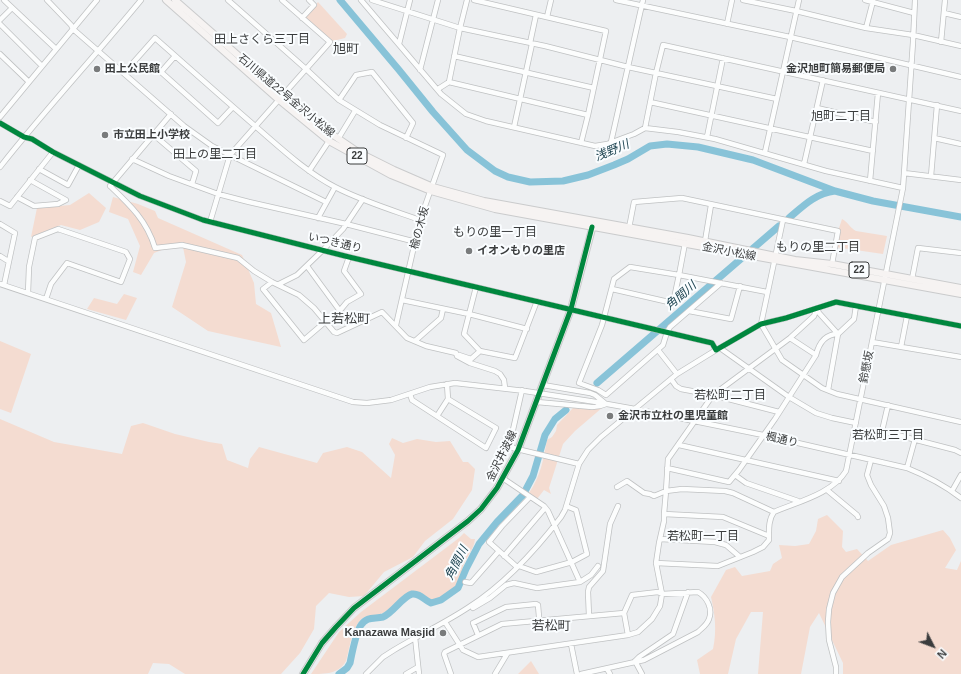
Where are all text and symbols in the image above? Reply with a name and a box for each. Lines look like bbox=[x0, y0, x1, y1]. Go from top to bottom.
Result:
district label: 田上さくら三丁目 bbox=[214, 33, 310, 47]
district label: 旭町 bbox=[333, 41, 359, 57]
street label: 石川県道22号金沢小松線 bbox=[235, 52, 337, 140]
place label: 田上公民館 bbox=[105, 62, 160, 76]
place label: 金沢旭町簡易郵便局 bbox=[786, 62, 885, 76]
marker: 田上公民館 bbox=[92, 64, 102, 74]
marker: 金沢旭町簡易郵便局 bbox=[888, 64, 898, 74]
district label: 旭町二丁目 bbox=[811, 110, 871, 124]
place label: 市立田上小学校 bbox=[113, 128, 190, 142]
marker: 市立田上小学校 bbox=[100, 130, 110, 140]
water label: 浅野川 bbox=[593, 137, 631, 165]
district label: 田上の里二丁目 bbox=[173, 148, 257, 162]
road number: 22 bbox=[347, 148, 367, 164]
street label: 楡の木坂 bbox=[408, 205, 432, 251]
district label: もりの里一丁目 bbox=[453, 226, 537, 240]
street label: いつき通り bbox=[307, 230, 363, 256]
street label: 金沢小松線 bbox=[701, 240, 757, 264]
district label: もりの里二丁目 bbox=[776, 241, 860, 255]
place label: イオンもりの里店 bbox=[477, 244, 565, 258]
marker: イオンもりの里店 bbox=[464, 246, 474, 256]
road number: 22 bbox=[849, 262, 869, 278]
water label: 角間川 bbox=[663, 279, 699, 313]
district label: 上若松町 bbox=[318, 311, 370, 327]
street label: 鈴懸坂 bbox=[857, 350, 877, 384]
district label: 若松町二丁目 bbox=[694, 389, 766, 403]
place label: 金沢市立杜の里児童館 bbox=[618, 409, 728, 423]
marker: 金沢市立杜の里児童館 bbox=[605, 411, 615, 421]
street label: 金沢井波線 bbox=[484, 428, 520, 484]
district label: 若松町三丁目 bbox=[852, 429, 924, 443]
street label: 楓通り bbox=[764, 430, 800, 450]
district label: 若松町一丁目 bbox=[667, 530, 739, 544]
water label: 角間川 bbox=[442, 544, 472, 582]
district label: 若松町 bbox=[532, 618, 570, 634]
place label: Kanazawa Masjid bbox=[345, 626, 435, 640]
north arrow bbox=[913, 626, 953, 666]
marker: Kanazawa Masjid bbox=[438, 628, 448, 638]
text: N bbox=[935, 647, 949, 661]

